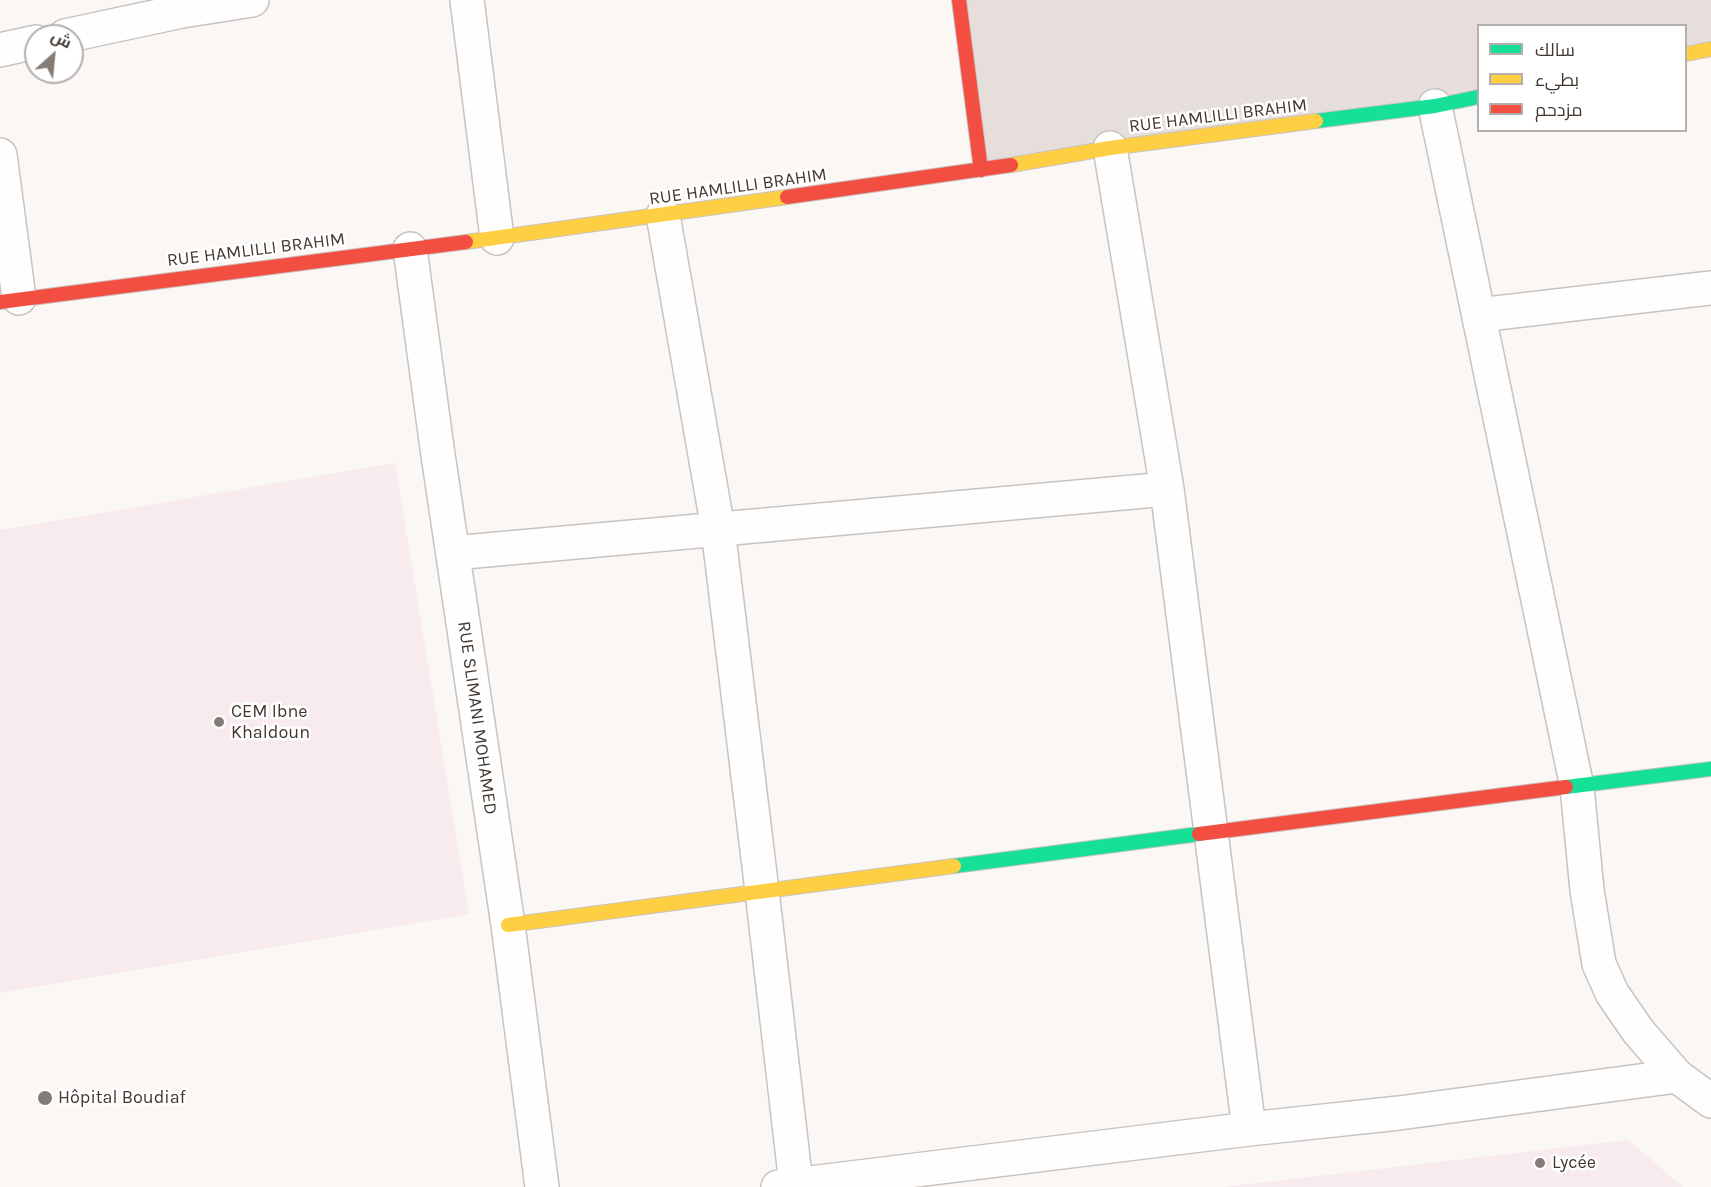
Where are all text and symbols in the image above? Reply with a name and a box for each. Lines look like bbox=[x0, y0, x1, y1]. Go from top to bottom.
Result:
north arrow bbox=[24, 24, 84, 84]
legend bbox=[1477, 24, 1687, 132]
text: ش bbox=[48, 26, 75, 52]
text: سالك bbox=[1535, 39, 1575, 61]
text: بطيء bbox=[1535, 69, 1579, 91]
street label: RUE HAMLILLI BRAHIM bbox=[1128, 94, 1308, 138]
text: مزدحم bbox=[1535, 99, 1583, 121]
street label: RUE HAMLILLI BRAHIM bbox=[648, 164, 828, 210]
street label: RUE HAMLILLI BRAHIM bbox=[166, 228, 346, 272]
street label: RUE SLIMANI MOHAMED bbox=[453, 620, 501, 816]
place label: CEM Ibne Khaldoun bbox=[231, 701, 310, 744]
marker: CEM Ibne Khaldoun bbox=[212, 715, 226, 729]
place label: Hôpital Boudiaf bbox=[58, 1087, 186, 1109]
marker: Hôpital Boudiaf bbox=[36, 1089, 54, 1107]
place label: Lycée bbox=[1552, 1152, 1596, 1174]
marker: Lycée bbox=[1533, 1156, 1547, 1170]

